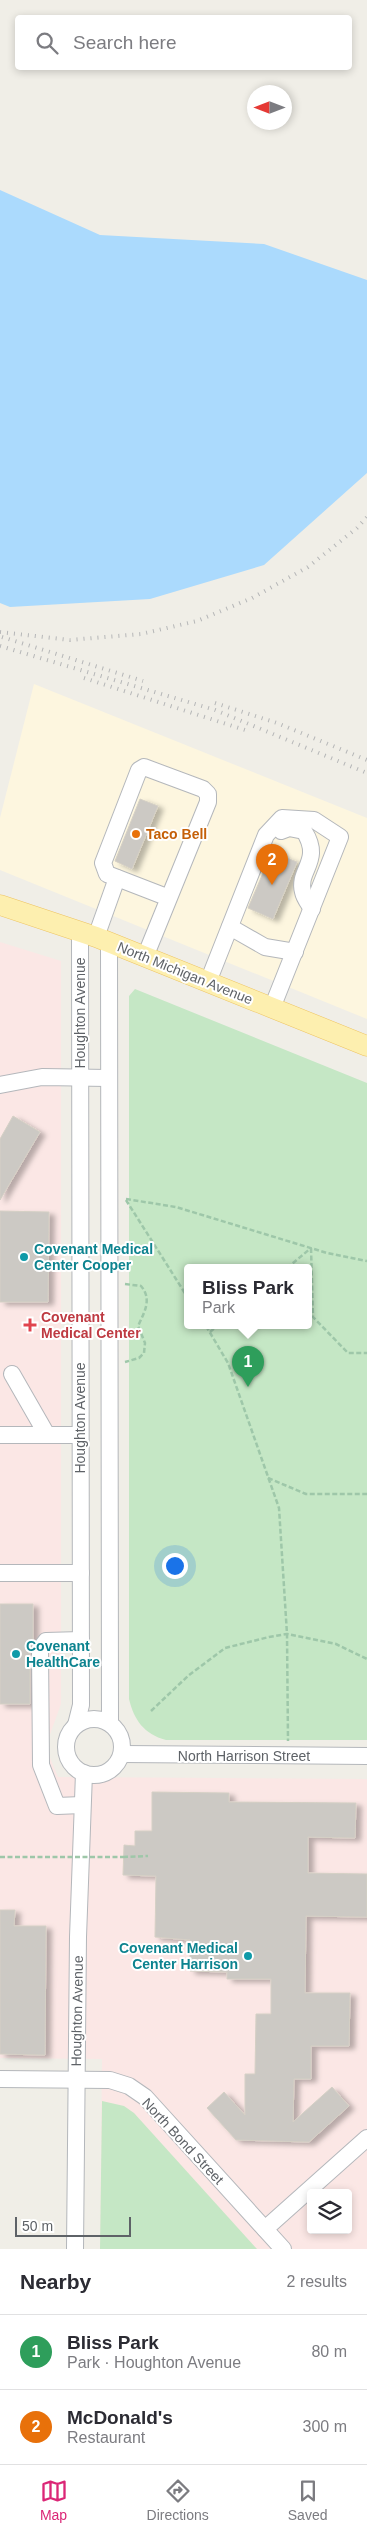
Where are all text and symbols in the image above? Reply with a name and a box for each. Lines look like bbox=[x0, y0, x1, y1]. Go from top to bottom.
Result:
search box bbox=[15, 15, 352, 70]
icon: search bbox=[33, 29, 61, 57]
text: Search here bbox=[73, 32, 177, 53]
north arrow bbox=[247, 85, 292, 130]
place label: Taco Bell bbox=[146, 826, 207, 842]
marker: Taco Bell bbox=[130, 828, 142, 840]
pin: 2 bbox=[256, 844, 288, 885]
street label: North Michigan Avenue bbox=[115, 939, 255, 1008]
street label: Houghton Avenue bbox=[72, 957, 88, 1069]
place label: Covenant Medical Center Cooper bbox=[34, 1241, 153, 1273]
marker: Covenant Medical Center Cooper bbox=[18, 1251, 30, 1263]
popup bbox=[184, 1264, 312, 1329]
text: Bliss Park bbox=[202, 1277, 294, 1298]
text: Park bbox=[202, 1299, 235, 1316]
place label: Covenant Medical Center bbox=[41, 1309, 141, 1341]
marker: Covenant Medical Center bbox=[23, 1318, 37, 1332]
pin: 1 bbox=[232, 1346, 264, 1387]
street label: Houghton Avenue bbox=[72, 1362, 88, 1474]
your location bbox=[162, 1553, 188, 1579]
place label: Covenant HealthCare bbox=[26, 1638, 100, 1670]
marker: Covenant HealthCare bbox=[10, 1648, 22, 1660]
street label: North Harrison Street bbox=[178, 1748, 310, 1764]
place label: Covenant Medical Center Harrison bbox=[119, 1940, 238, 1972]
marker: Covenant Medical Center Harrison bbox=[242, 1950, 254, 1962]
street label: Houghton Avenue bbox=[68, 1955, 86, 2067]
street label: North Bond Street bbox=[139, 2095, 227, 2188]
map controls bbox=[307, 2189, 352, 2234]
button: layers bbox=[307, 2189, 352, 2234]
scale bar bbox=[15, 2214, 131, 2237]
text: 50 m bbox=[22, 2218, 53, 2234]
text: Nearby bbox=[20, 2270, 91, 2293]
text: 2 results bbox=[287, 2273, 347, 2290]
text: Bliss Park bbox=[67, 2332, 159, 2353]
text: 1 bbox=[32, 2343, 40, 2360]
text: 80 m bbox=[311, 2343, 347, 2360]
text: Park · Houghton Avenue bbox=[67, 2354, 241, 2371]
text: McDonald's bbox=[67, 2407, 173, 2428]
text: 2 bbox=[32, 2418, 40, 2435]
text: 300 m bbox=[303, 2418, 347, 2435]
text: Restaurant bbox=[67, 2429, 145, 2446]
tab: Map bbox=[40, 2477, 68, 2523]
tab: Directions bbox=[147, 2477, 209, 2523]
tab: Saved bbox=[288, 2477, 327, 2523]

